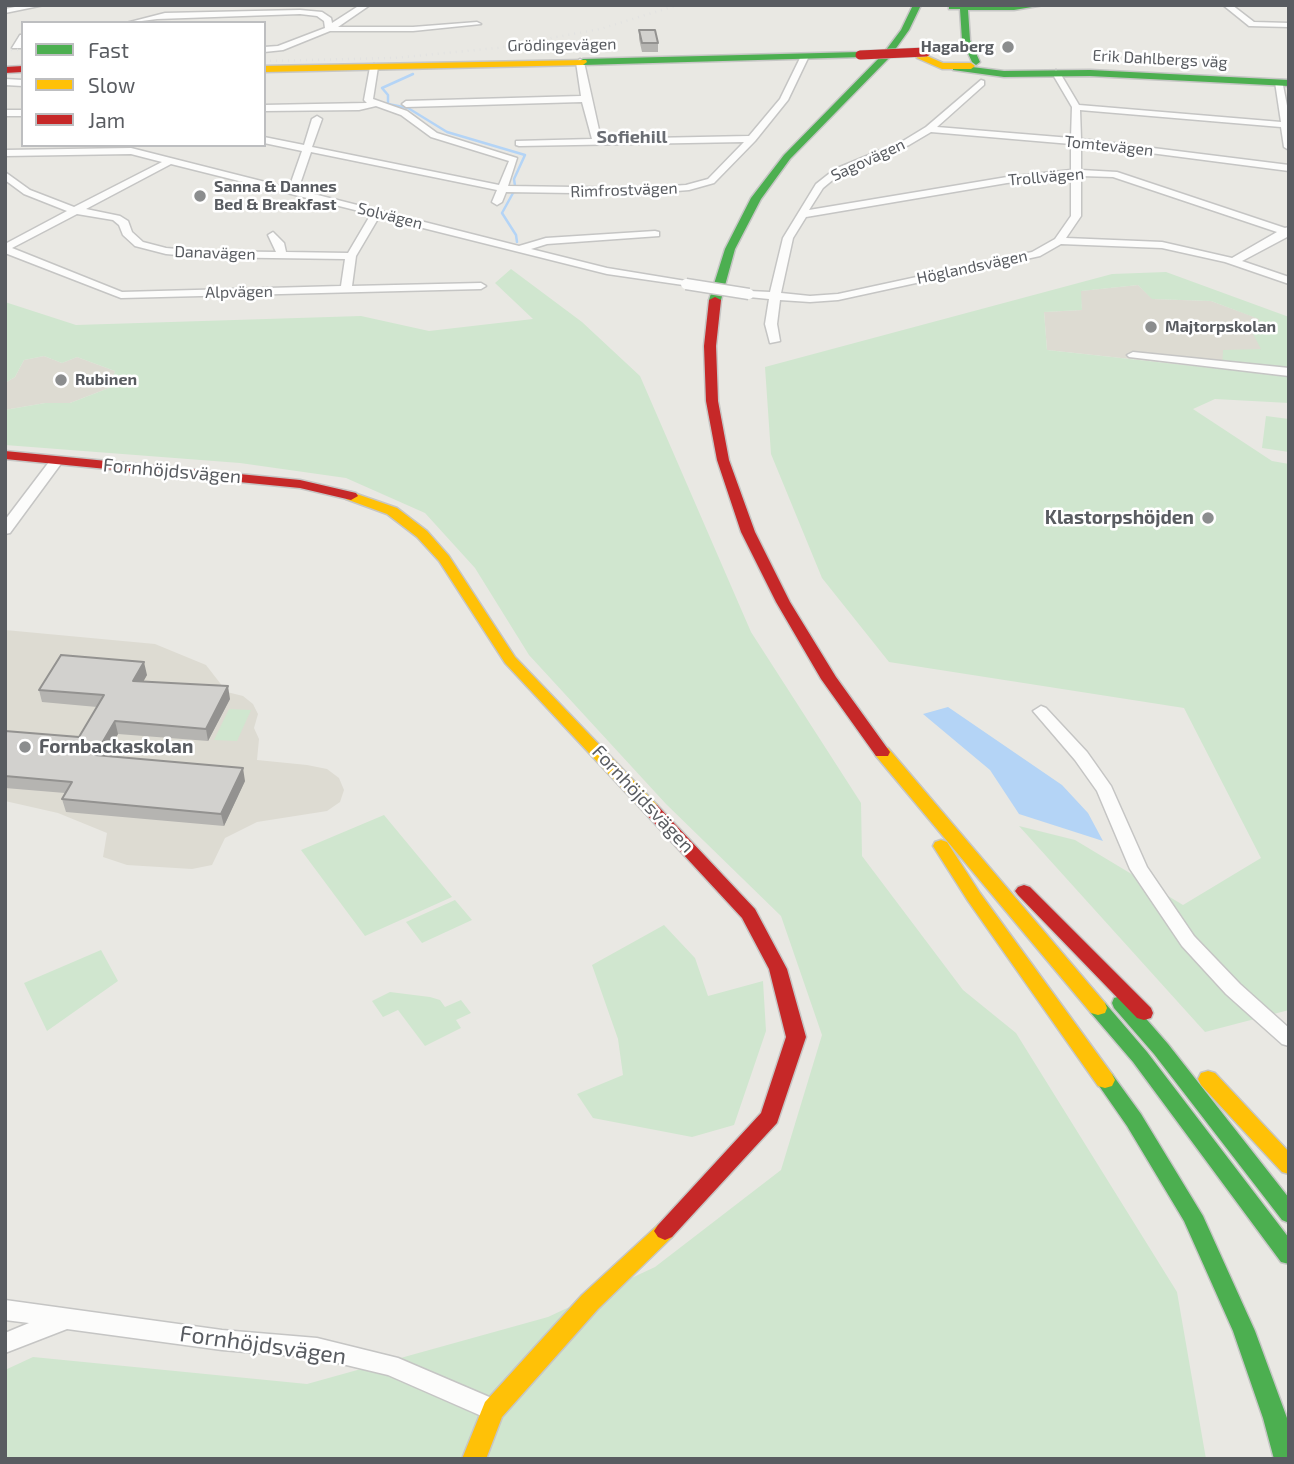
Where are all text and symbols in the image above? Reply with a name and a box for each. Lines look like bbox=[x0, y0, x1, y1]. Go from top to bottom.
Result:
legend bbox=[21, 21, 266, 147]
street label: Grödingevägen bbox=[507, 34, 617, 56]
text: Fast bbox=[88, 37, 129, 62]
place label: Hagaberg bbox=[921, 37, 994, 57]
marker: Hagaberg bbox=[1000, 39, 1016, 55]
street label: Erik Dahlbergs väg bbox=[1092, 46, 1228, 72]
text: Slow bbox=[88, 72, 135, 97]
text: Jam bbox=[88, 107, 125, 132]
district label: Sofiehill bbox=[597, 126, 667, 148]
street label: Tomtevägen bbox=[1064, 132, 1154, 160]
street label: Sagovägen bbox=[828, 134, 908, 186]
street label: Trollvägen bbox=[1007, 164, 1085, 190]
place label: Sanna & Dannes Bed & Breakfast bbox=[214, 177, 337, 215]
street label: Rimfrostvägen bbox=[570, 179, 678, 201]
marker: Sanna & Dannes Bed & Breakfast bbox=[192, 188, 208, 204]
street label: Solvägen bbox=[355, 199, 425, 233]
street label: Danavägen bbox=[174, 242, 256, 264]
street label: Höglandsvägen bbox=[915, 246, 1029, 288]
street label: Alpvägen bbox=[205, 282, 273, 302]
place label: Majtorpskolan bbox=[1165, 317, 1276, 337]
marker: Majtorpskolan bbox=[1143, 319, 1159, 335]
place label: Rubinen bbox=[75, 370, 137, 390]
marker: Rubinen bbox=[53, 372, 69, 388]
street label: Fornhöjdsvägen bbox=[102, 454, 242, 488]
place label: Klastorpshöjden bbox=[1045, 507, 1194, 529]
marker: Klastorpshöjden bbox=[1200, 510, 1216, 526]
place label: Fornbackaskolan bbox=[39, 736, 193, 758]
marker: Fornbackaskolan bbox=[17, 739, 33, 755]
street label: Fornhöjdsvägen bbox=[587, 741, 699, 857]
street label: Fornhöjdsvägen bbox=[178, 1320, 348, 1370]

